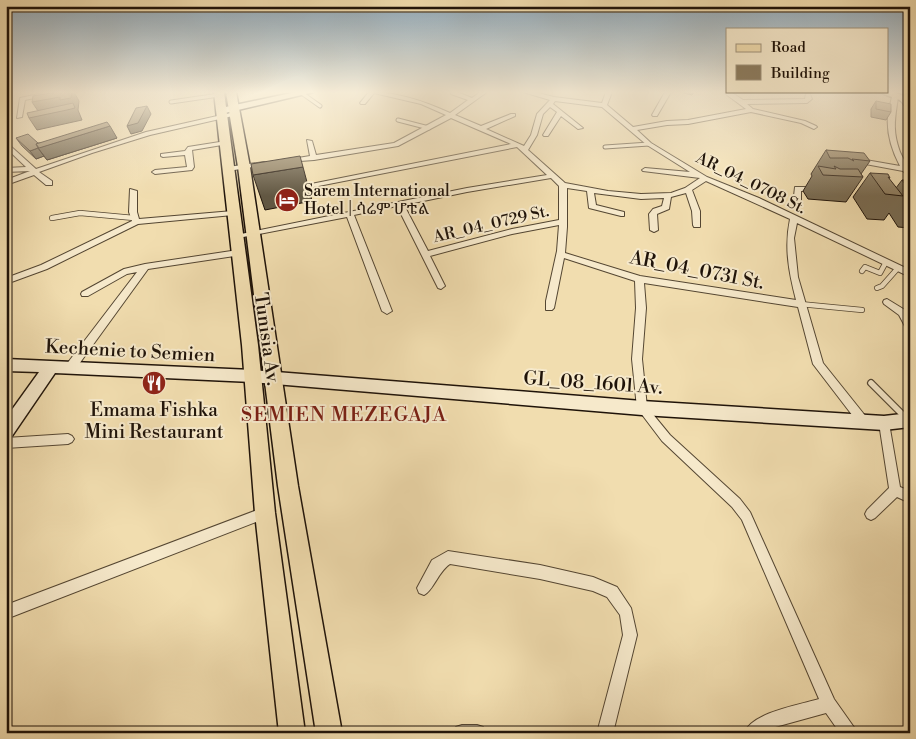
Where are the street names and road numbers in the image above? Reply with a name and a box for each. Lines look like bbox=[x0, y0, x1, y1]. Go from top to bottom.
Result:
street label: AR_04_0708 St. bbox=[692, 147, 809, 218]
street label: AR_04_0729 St. bbox=[430, 201, 551, 247]
street label: AR_04_0731 St. bbox=[627, 245, 766, 295]
street label: Tunisia Av. bbox=[249, 291, 285, 387]
street label: Kechenie to Semien bbox=[44, 335, 216, 367]
street label: GL_08_1601 Av. bbox=[523, 366, 663, 400]

